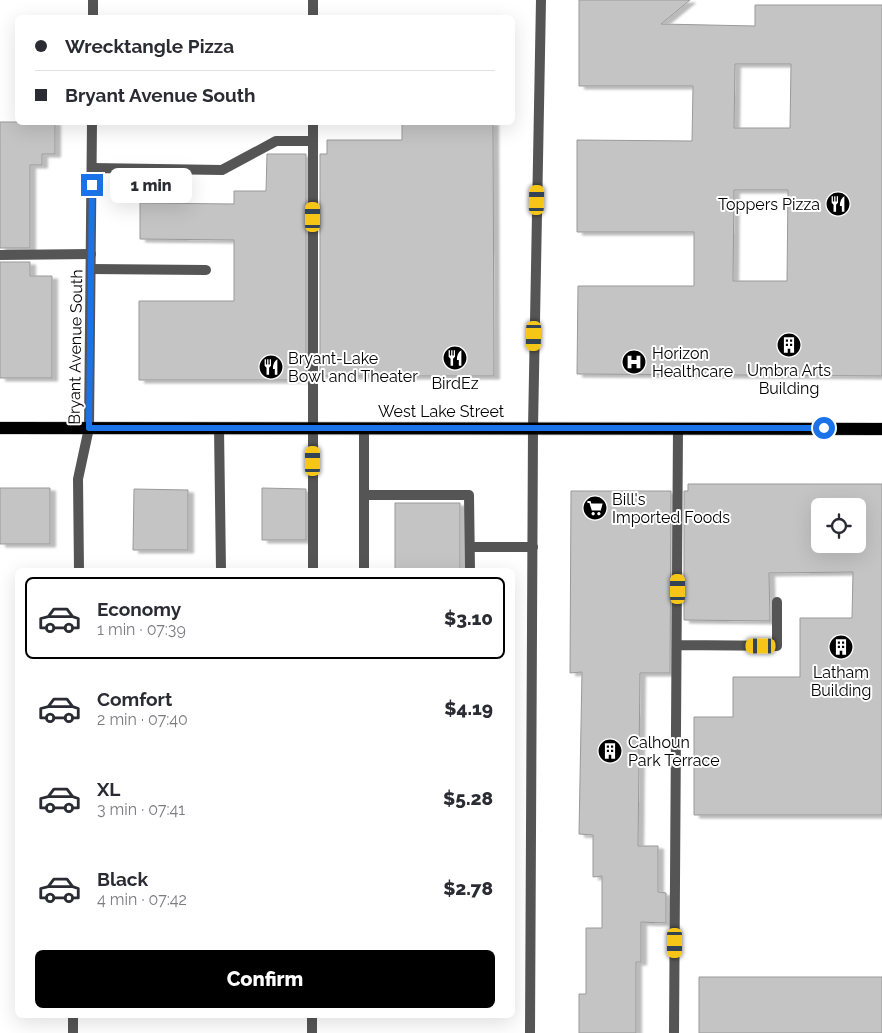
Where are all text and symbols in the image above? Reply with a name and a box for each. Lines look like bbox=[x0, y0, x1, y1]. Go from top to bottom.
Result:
text: Wrecktangle Pizza bbox=[65, 35, 234, 57]
text: Bryant Avenue South bbox=[65, 84, 256, 106]
callout: 1 min bbox=[110, 168, 192, 202]
route end bbox=[81, 174, 103, 196]
text: 1 min bbox=[130, 176, 172, 195]
car bbox=[529, 185, 544, 215]
restaurant icon: Toppers Pizza bbox=[825, 191, 851, 217]
place label: Toppers Pizza bbox=[718, 195, 820, 214]
car bbox=[305, 202, 320, 232]
street label: Bryant Avenue South bbox=[65, 269, 86, 425]
car bbox=[526, 321, 541, 351]
building icon: Umbra Arts Building bbox=[776, 332, 802, 358]
place label: Horizon Healthcare bbox=[652, 344, 733, 381]
restaurant icon: BirdEz bbox=[442, 345, 468, 371]
place label: Bryant-Lake Bowl and Theater bbox=[288, 349, 418, 386]
hospital icon: Horizon Healthcare bbox=[621, 349, 647, 375]
restaurant icon: Bryant-Lake Bowl and Theater bbox=[258, 354, 284, 380]
place label: Umbra Arts Building bbox=[747, 361, 831, 398]
place label: BirdEz bbox=[431, 374, 479, 393]
street label: West Lake Street bbox=[378, 402, 505, 421]
route start bbox=[813, 417, 835, 439]
car bbox=[305, 446, 320, 476]
place label: Bill's Imported Foods bbox=[612, 490, 730, 527]
supermarket icon: Bill's Imported Foods bbox=[582, 495, 608, 521]
map controls bbox=[811, 498, 866, 553]
button: locate bbox=[811, 498, 866, 553]
car bbox=[670, 574, 685, 604]
icon: car bbox=[37, 596, 82, 641]
text: Economy bbox=[97, 598, 181, 620]
text: $3.10 bbox=[444, 607, 493, 629]
text: 1 min · 07:39 bbox=[97, 620, 186, 639]
building icon: Latham Building bbox=[828, 634, 854, 660]
car bbox=[746, 639, 776, 654]
place label: Latham Building bbox=[811, 663, 871, 700]
icon: car bbox=[37, 686, 82, 731]
text: Comfort bbox=[97, 688, 172, 710]
text: $4.19 bbox=[444, 697, 493, 719]
text: 2 min · 07:40 bbox=[97, 710, 188, 729]
place label: Calhoun Park Terrace bbox=[628, 733, 720, 770]
building icon: Calhoun Park Terrace bbox=[597, 738, 623, 764]
icon: car bbox=[37, 776, 82, 821]
text: XL bbox=[97, 778, 120, 800]
text: $5.28 bbox=[443, 787, 493, 809]
text: 3 min · 07:41 bbox=[97, 800, 185, 819]
icon: car bbox=[37, 866, 82, 911]
text: Black bbox=[97, 868, 148, 890]
text: $2.78 bbox=[443, 877, 493, 899]
text: 4 min · 07:42 bbox=[97, 890, 187, 909]
car bbox=[667, 928, 682, 958]
button: Confirm bbox=[35, 950, 495, 1008]

